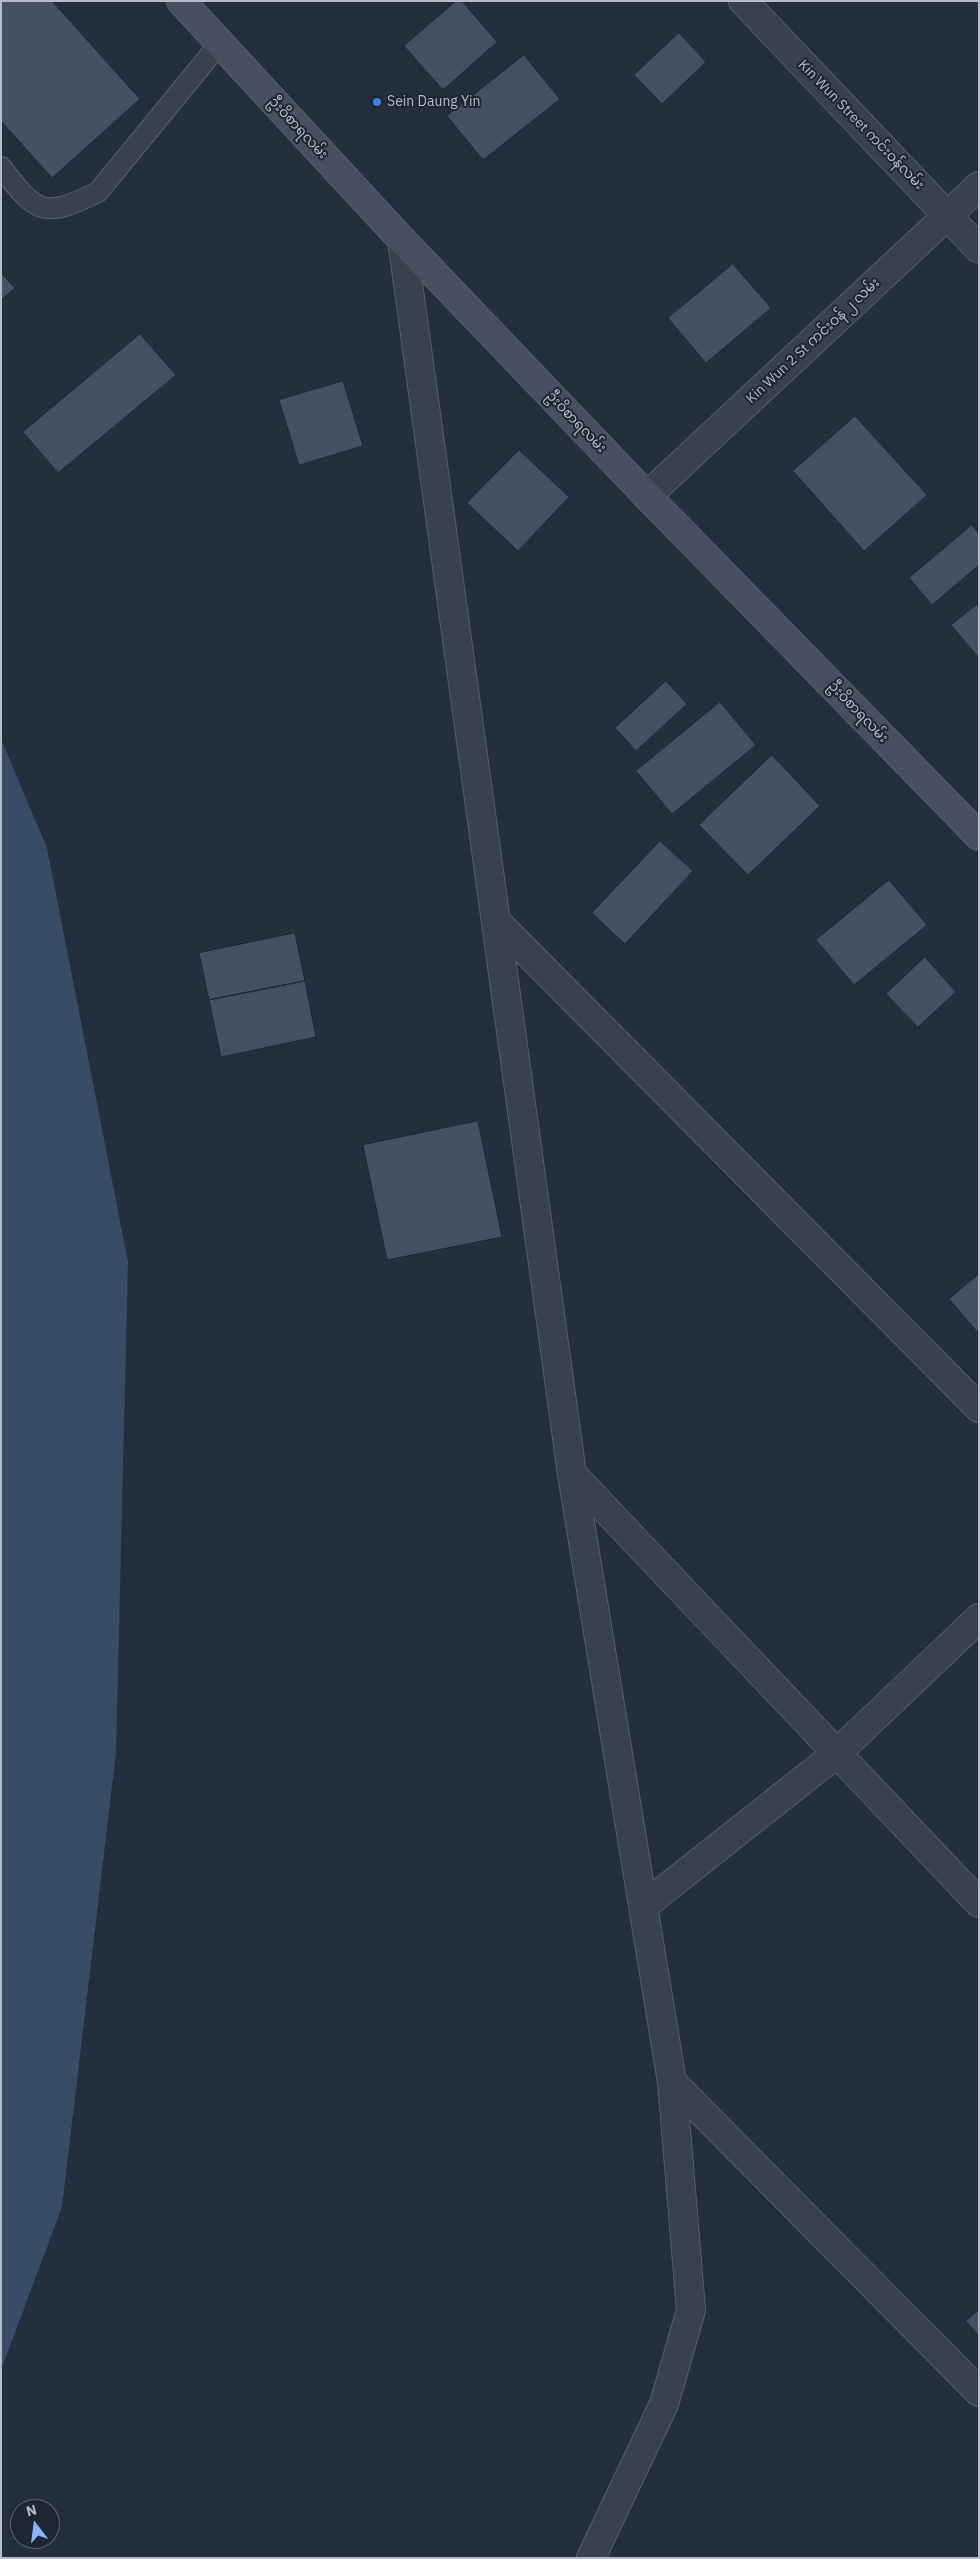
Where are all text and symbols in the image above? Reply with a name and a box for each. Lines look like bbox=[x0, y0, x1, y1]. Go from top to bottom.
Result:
street label: Kin Wun Street ကင်းဝန်လမ်း bbox=[794, 57, 928, 193]
street label: ဦးဝိစာရလမ်း bbox=[265, 93, 331, 163]
place label: Sein Daung Yin bbox=[387, 94, 481, 110]
marker: Sein Daung Yin bbox=[371, 96, 383, 108]
street label: Kin Wun 2 St ကင်းဝန် ၂ လမ်း bbox=[743, 275, 883, 407]
street label: ဦးဝိစာရလမ်း bbox=[542, 388, 610, 456]
street label: ဦးဝိစာရလမ်း bbox=[824, 678, 892, 746]
north arrow bbox=[10, 2499, 60, 2549]
text: N bbox=[24, 2500, 39, 2520]

